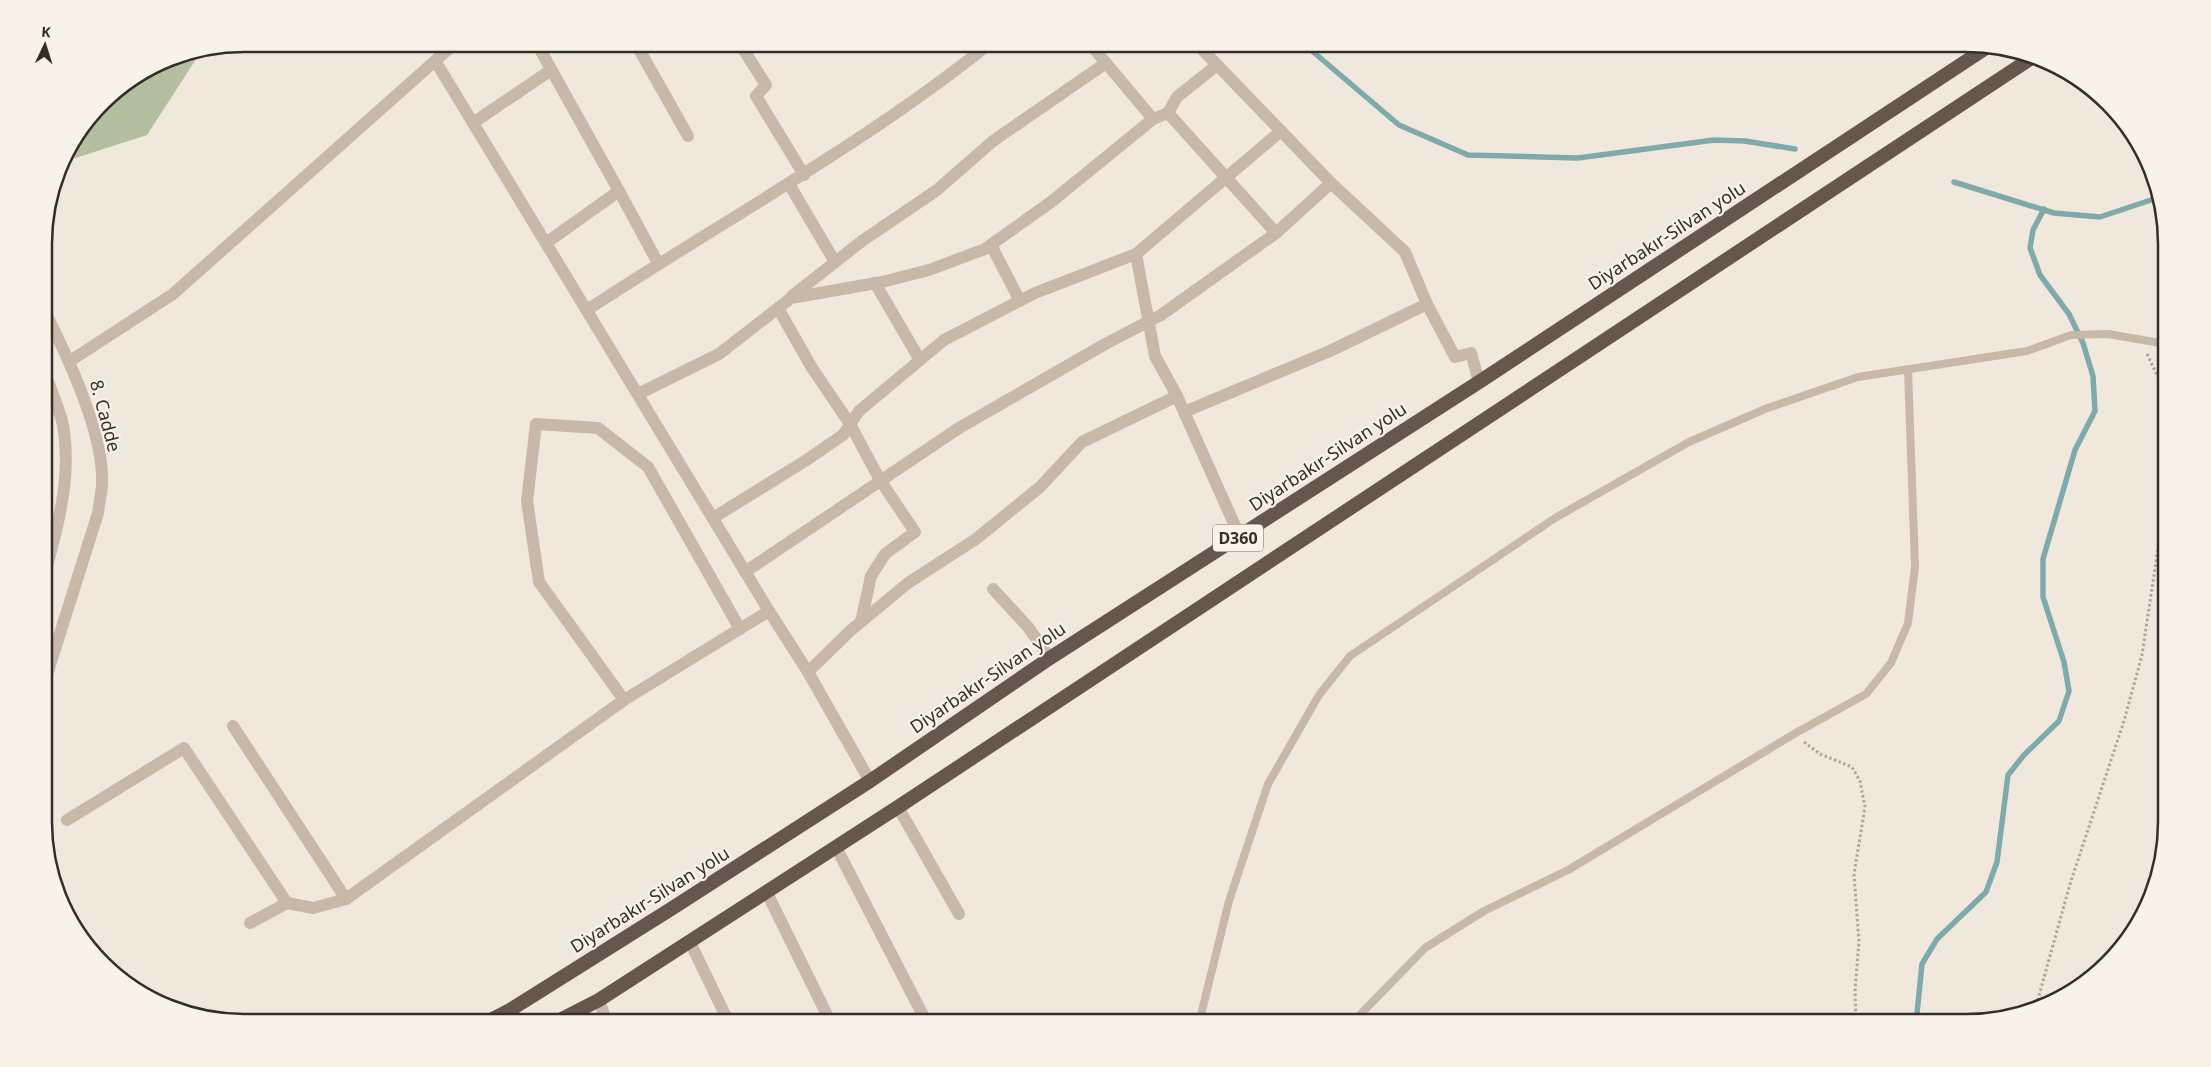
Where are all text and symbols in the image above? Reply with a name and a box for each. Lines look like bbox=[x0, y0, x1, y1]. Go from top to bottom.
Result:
north arrow bbox=[20, 20, 70, 70]
text: K bbox=[41, 22, 52, 41]
street label: Diyarbakır-Silvan yolu bbox=[1583, 175, 1750, 295]
street label: 8. Cadde bbox=[85, 377, 127, 454]
street label: Diyarbakır-Silvan yolu bbox=[1244, 396, 1411, 516]
road number: D360 bbox=[1213, 524, 1263, 552]
street label: Diyarbakır-Silvan yolu bbox=[905, 616, 1070, 738]
street label: Diyarbakır-Silvan yolu bbox=[565, 840, 734, 958]

